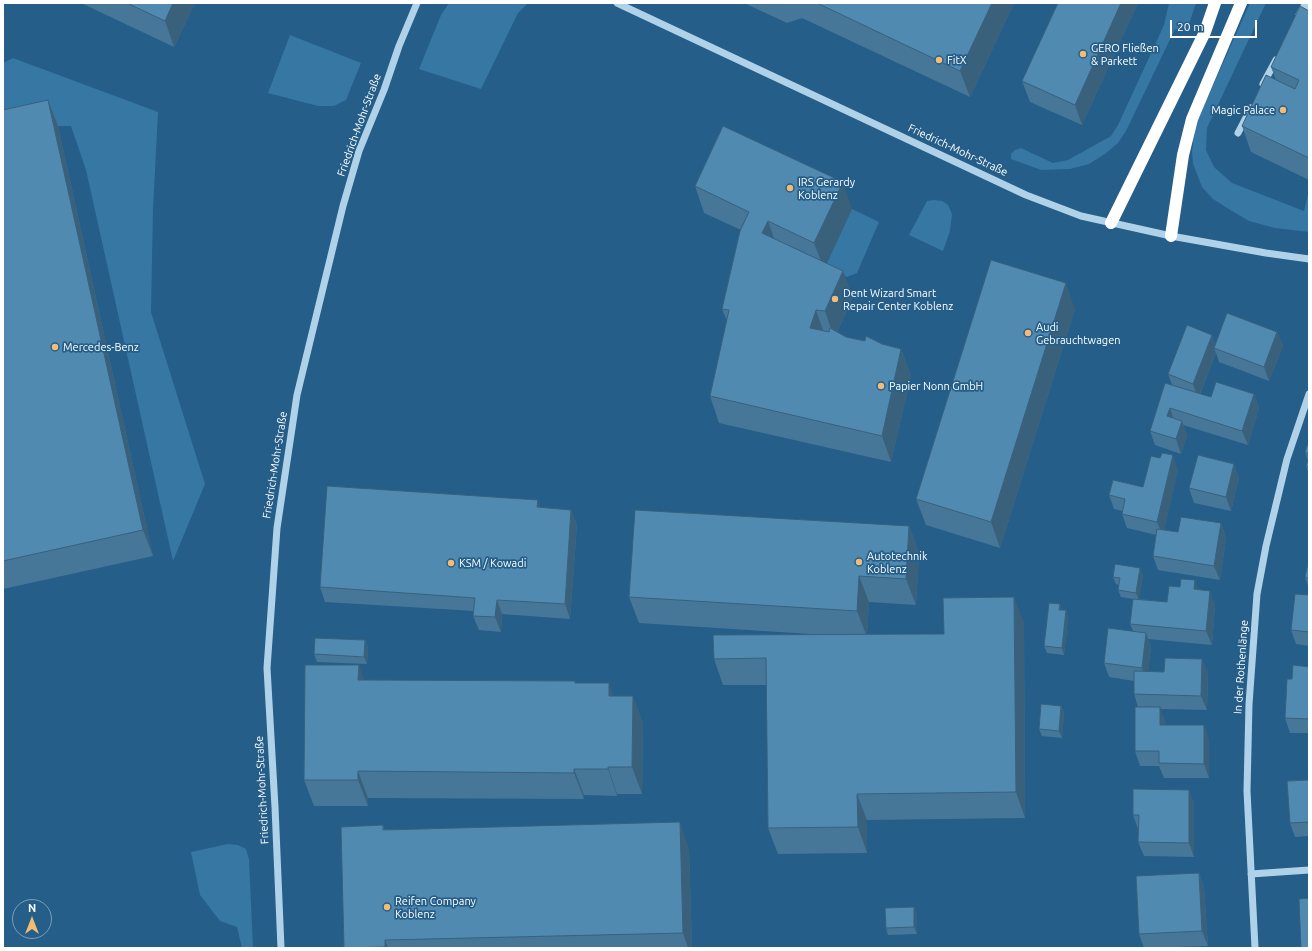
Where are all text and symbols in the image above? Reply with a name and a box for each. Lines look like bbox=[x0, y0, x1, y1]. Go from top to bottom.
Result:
scale bar bbox=[1172, 12, 1259, 38]
text: 20 m bbox=[1177, 20, 1204, 33]
place label: GERO Fließen & Parkett bbox=[1091, 41, 1159, 67]
marker: GERO Fließen & Parkett bbox=[1078, 49, 1088, 59]
place label: FitX bbox=[947, 53, 967, 67]
marker: FitX bbox=[934, 55, 944, 65]
street label: Friedrich-Mohr-Straße bbox=[334, 72, 384, 178]
place label: Magic Palace bbox=[1211, 103, 1275, 117]
marker: Magic Palace bbox=[1278, 105, 1288, 115]
street label: Friedrich-Mohr-Straße bbox=[906, 121, 1010, 179]
place label: IRS Gerardy Koblenz bbox=[798, 175, 855, 201]
marker: IRS Gerardy Koblenz bbox=[785, 183, 795, 193]
place label: Dent Wizard Smart Repair Center Koblenz bbox=[843, 286, 953, 312]
marker: Dent Wizard Smart Repair Center Koblenz bbox=[830, 294, 840, 304]
place label: Audi Gebrauchtwagen bbox=[1036, 320, 1120, 346]
marker: Audi Gebrauchtwagen bbox=[1023, 328, 1033, 338]
place label: Mercedes-Benz bbox=[63, 340, 139, 354]
marker: Mercedes-Benz bbox=[50, 342, 60, 352]
place label: Papier Nonn GmbH bbox=[889, 379, 983, 393]
marker: Papier Nonn GmbH bbox=[876, 381, 886, 391]
street label: Friedrich-Mohr-Straße bbox=[260, 410, 290, 520]
place label: Autotechnik Koblenz bbox=[867, 549, 927, 575]
place label: KSM / Kowadi bbox=[459, 556, 526, 570]
marker: Autotechnik Koblenz bbox=[854, 557, 864, 567]
marker: KSM / Kowadi bbox=[446, 558, 456, 568]
street label: In der Rothenlänge bbox=[1231, 620, 1251, 714]
street label: Friedrich-Mohr-Straße bbox=[253, 736, 271, 844]
place label: Reifen Company Koblenz bbox=[395, 894, 476, 920]
north arrow bbox=[12, 899, 52, 939]
text: N bbox=[28, 902, 36, 914]
marker: Reifen Company Koblenz bbox=[382, 902, 392, 912]

